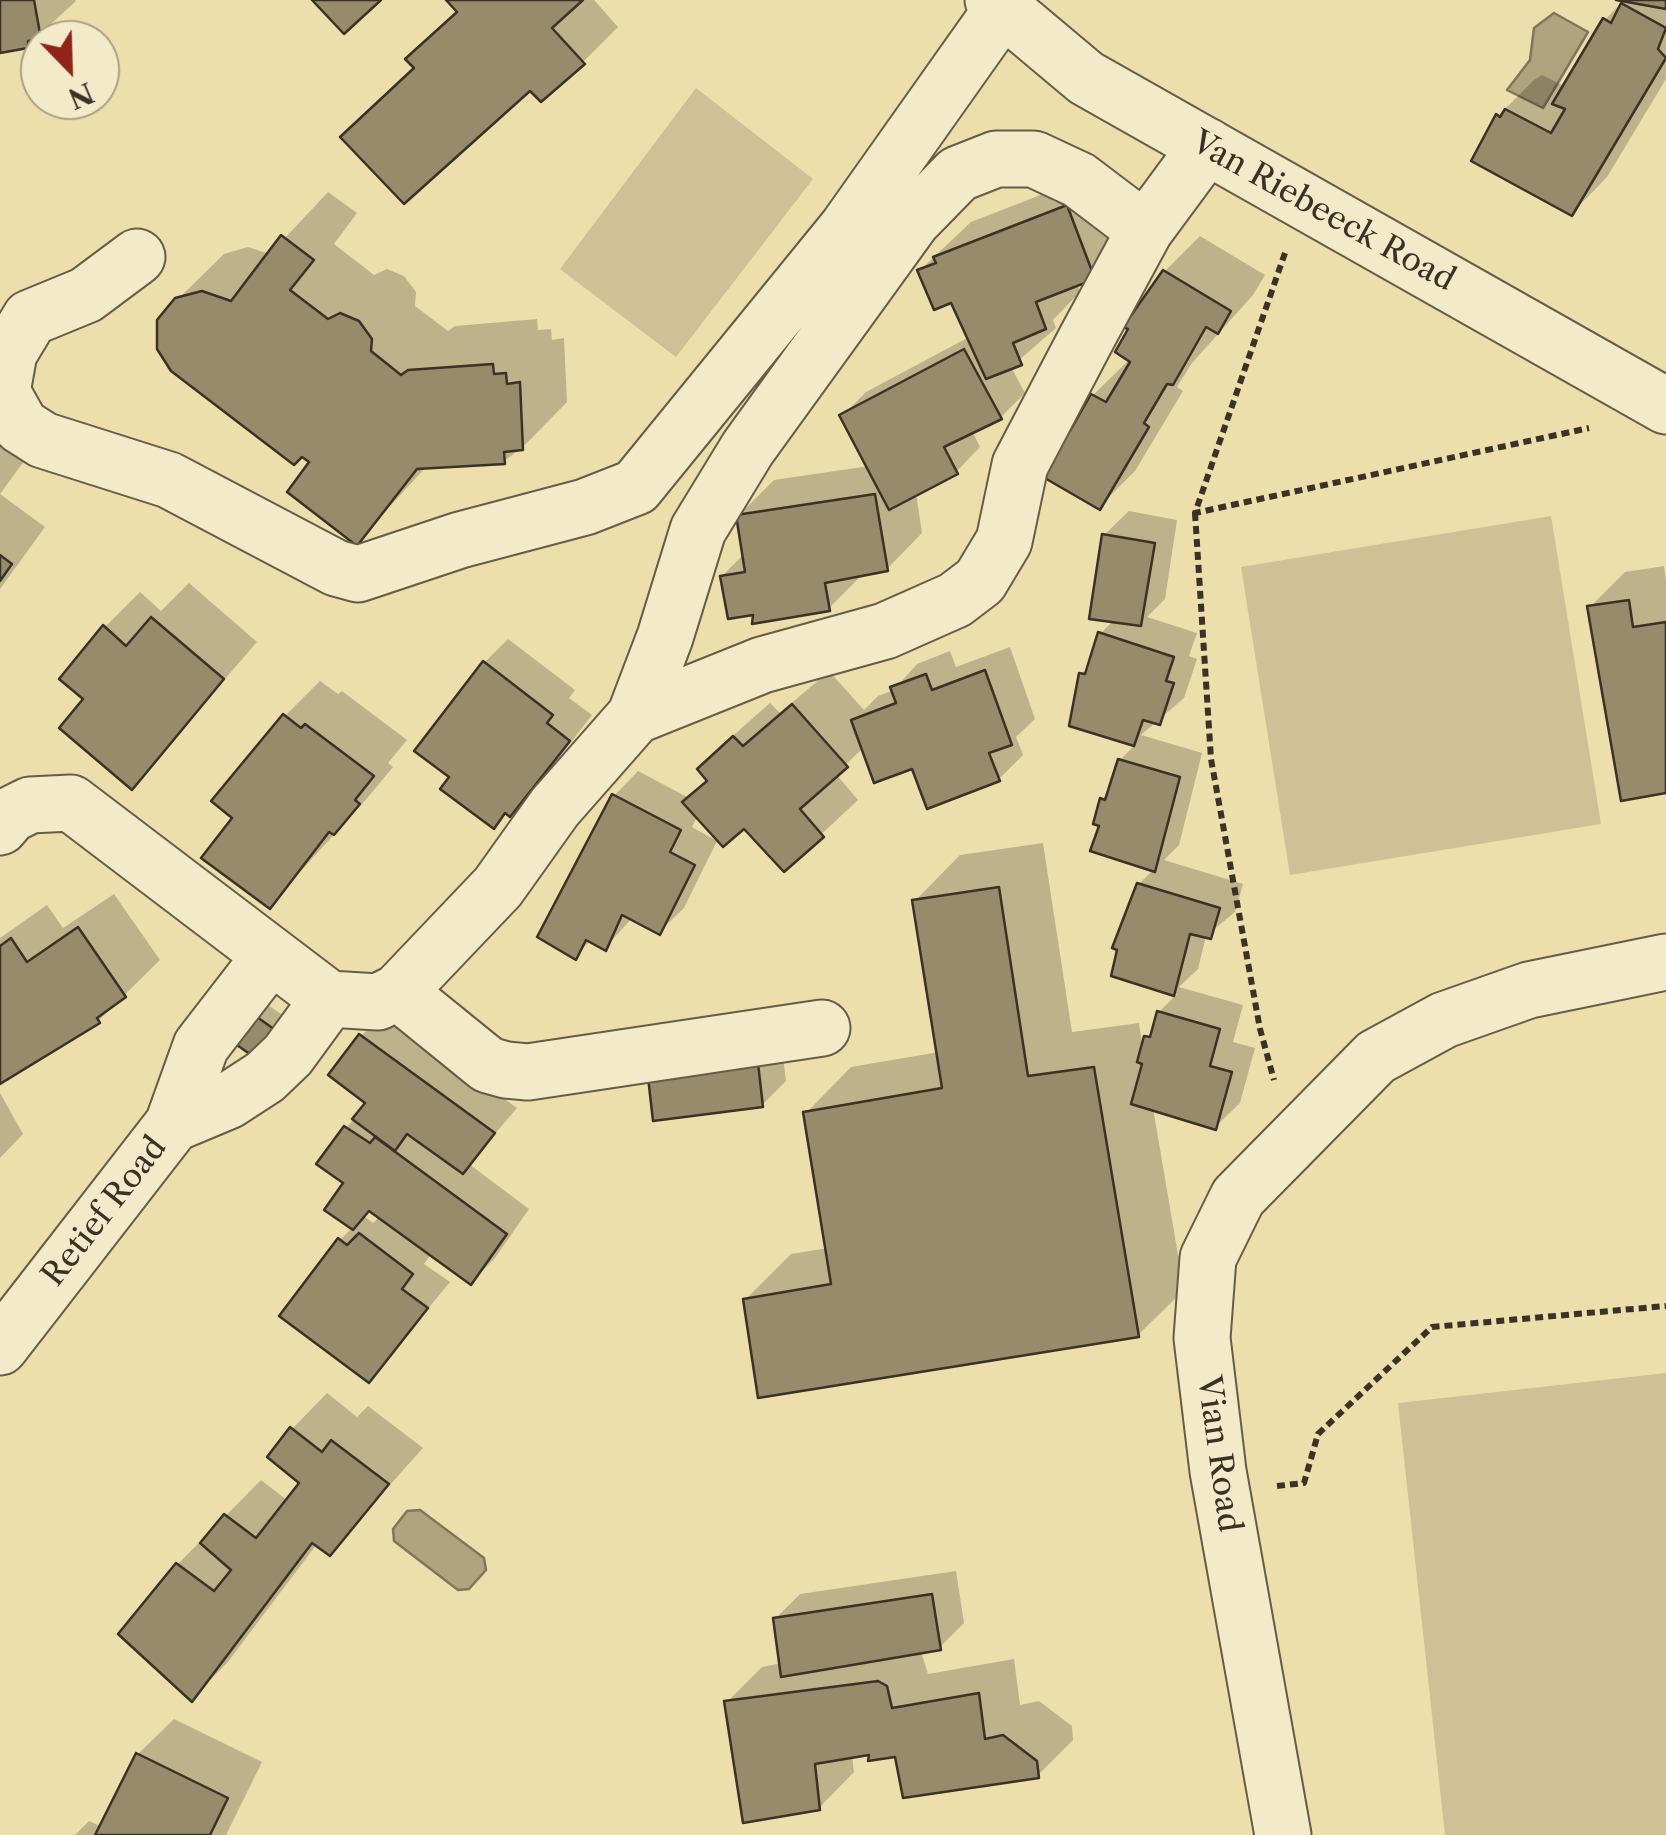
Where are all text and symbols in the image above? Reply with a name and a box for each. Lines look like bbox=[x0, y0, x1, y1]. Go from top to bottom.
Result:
north arrow bbox=[20, 20, 120, 120]
text: N bbox=[63, 75, 99, 116]
street label: Van Riebeeck Road bbox=[1185, 124, 1461, 300]
street label: Retief Road bbox=[35, 1130, 175, 1294]
street label: Vian Road bbox=[1188, 1373, 1248, 1535]

